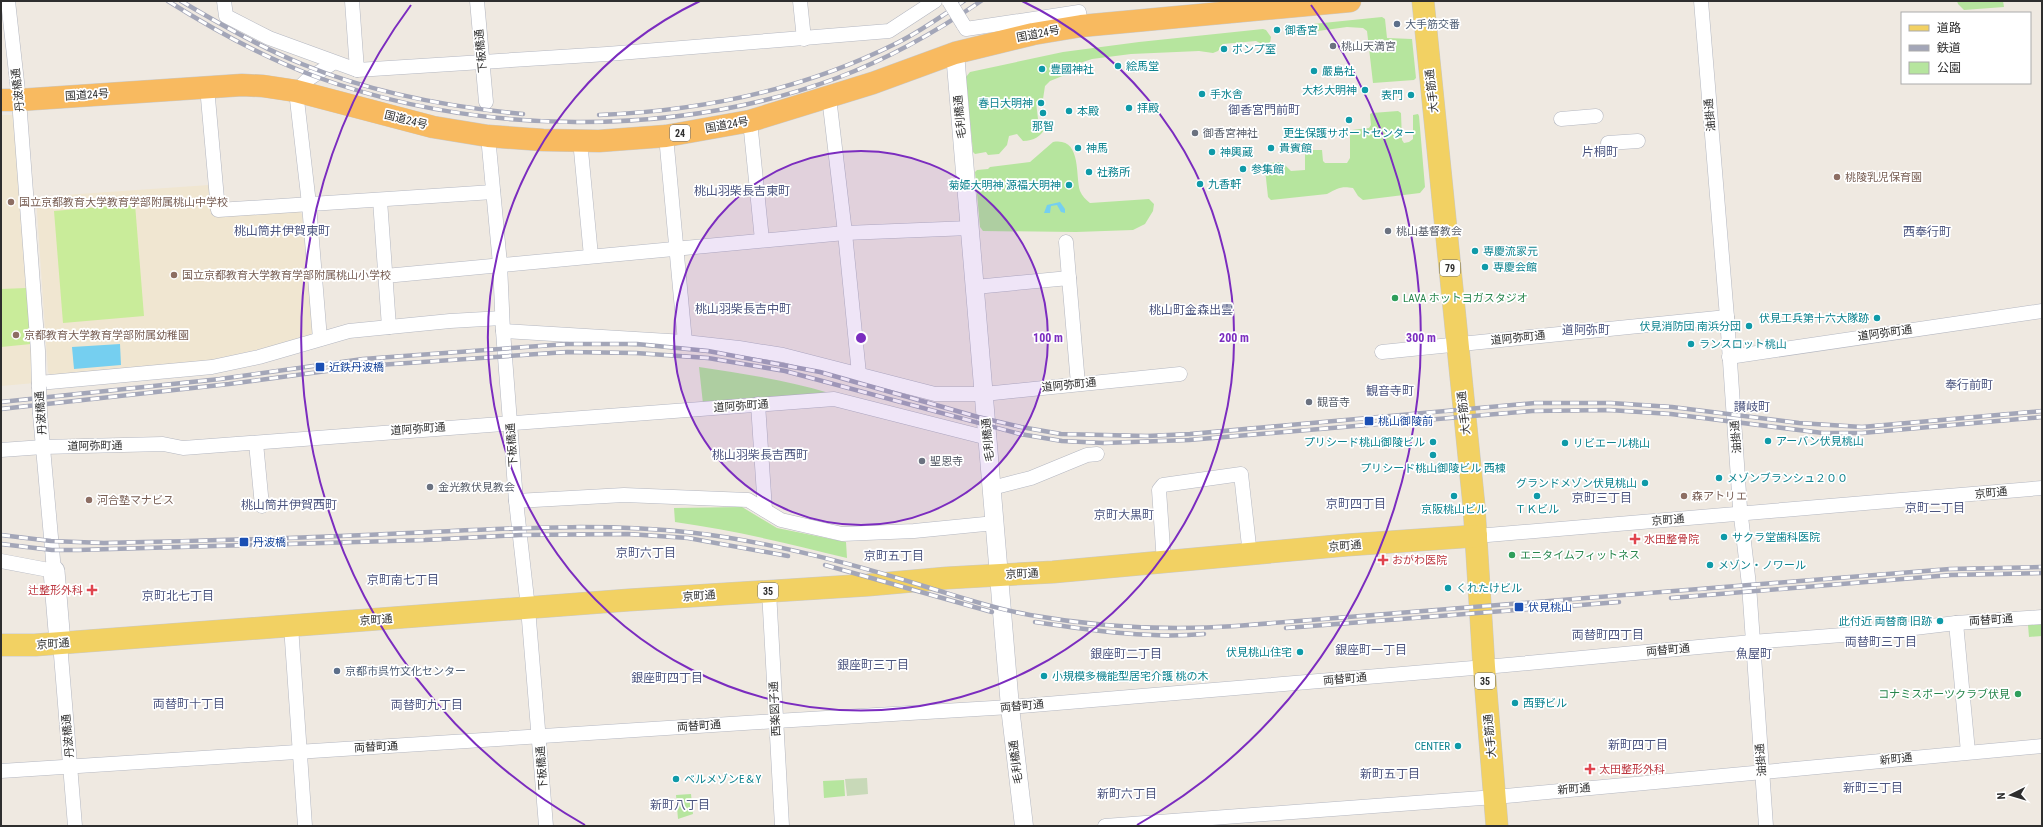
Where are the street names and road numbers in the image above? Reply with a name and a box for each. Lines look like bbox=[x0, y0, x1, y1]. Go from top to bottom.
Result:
street label: 国道24号 bbox=[1015, 23, 1061, 45]
street label: 下板橋通 bbox=[473, 29, 489, 73]
street label: 丹波橋通 bbox=[9, 67, 27, 113]
street label: 大手筋通 bbox=[1423, 68, 1441, 114]
street label: 国道24号 bbox=[65, 87, 109, 103]
street label: 毛利橋通 bbox=[952, 95, 968, 139]
street label: 油掛通 bbox=[1702, 98, 1718, 132]
street label: 国道24号 bbox=[383, 108, 429, 132]
street label: 国道24号 bbox=[704, 115, 750, 135]
road number: 24 bbox=[670, 125, 690, 141]
road number: 79 bbox=[1440, 260, 1460, 276]
street label: 道阿弥町通 bbox=[1857, 323, 1913, 343]
street label: 道阿弥町通 bbox=[1490, 329, 1546, 347]
street label: 道阿弥町通 bbox=[1041, 376, 1097, 394]
street label: 大手筋通 bbox=[1455, 390, 1473, 436]
street label: 丹波橋通 bbox=[33, 391, 49, 435]
street label: 道阿弥町通 bbox=[713, 398, 769, 414]
street label: 毛利橋通 bbox=[980, 418, 996, 462]
street label: 油掛通 bbox=[1728, 420, 1744, 454]
street label: 道阿弥町通 bbox=[390, 421, 446, 437]
street label: 下板橋通 bbox=[504, 423, 520, 467]
street label: 道阿弥町通 bbox=[67, 439, 123, 453]
street label: 京町通 bbox=[1974, 485, 2008, 501]
street label: 京町通 bbox=[1651, 512, 1685, 528]
street label: 京町通 bbox=[1328, 538, 1362, 554]
street label: 京町通 bbox=[1005, 567, 1039, 581]
road number: 35 bbox=[758, 583, 778, 599]
street label: 京町通 bbox=[682, 588, 716, 604]
street label: 京町通 bbox=[359, 612, 393, 628]
street label: 両替町通 bbox=[1969, 612, 2013, 628]
street label: 京町通 bbox=[36, 636, 70, 652]
street label: 両替町通 bbox=[1646, 642, 1690, 658]
street label: 両替町通 bbox=[1323, 671, 1367, 687]
road number: 35 bbox=[1475, 673, 1495, 689]
street label: 西楽図子通 bbox=[767, 681, 783, 737]
street label: 両替町通 bbox=[1000, 698, 1044, 714]
street label: 丹波橋通 bbox=[60, 714, 76, 758]
street label: 大手筋通 bbox=[1482, 714, 1498, 758]
street label: 両替町通 bbox=[677, 718, 721, 734]
street label: 両替町通 bbox=[354, 739, 398, 755]
street label: 毛利橋通 bbox=[1007, 739, 1025, 785]
street label: 油掛通 bbox=[1753, 743, 1769, 777]
street label: 下板橋通 bbox=[534, 746, 550, 790]
street label: 新町通 bbox=[1879, 751, 1913, 767]
street label: 新町通 bbox=[1557, 781, 1591, 797]

